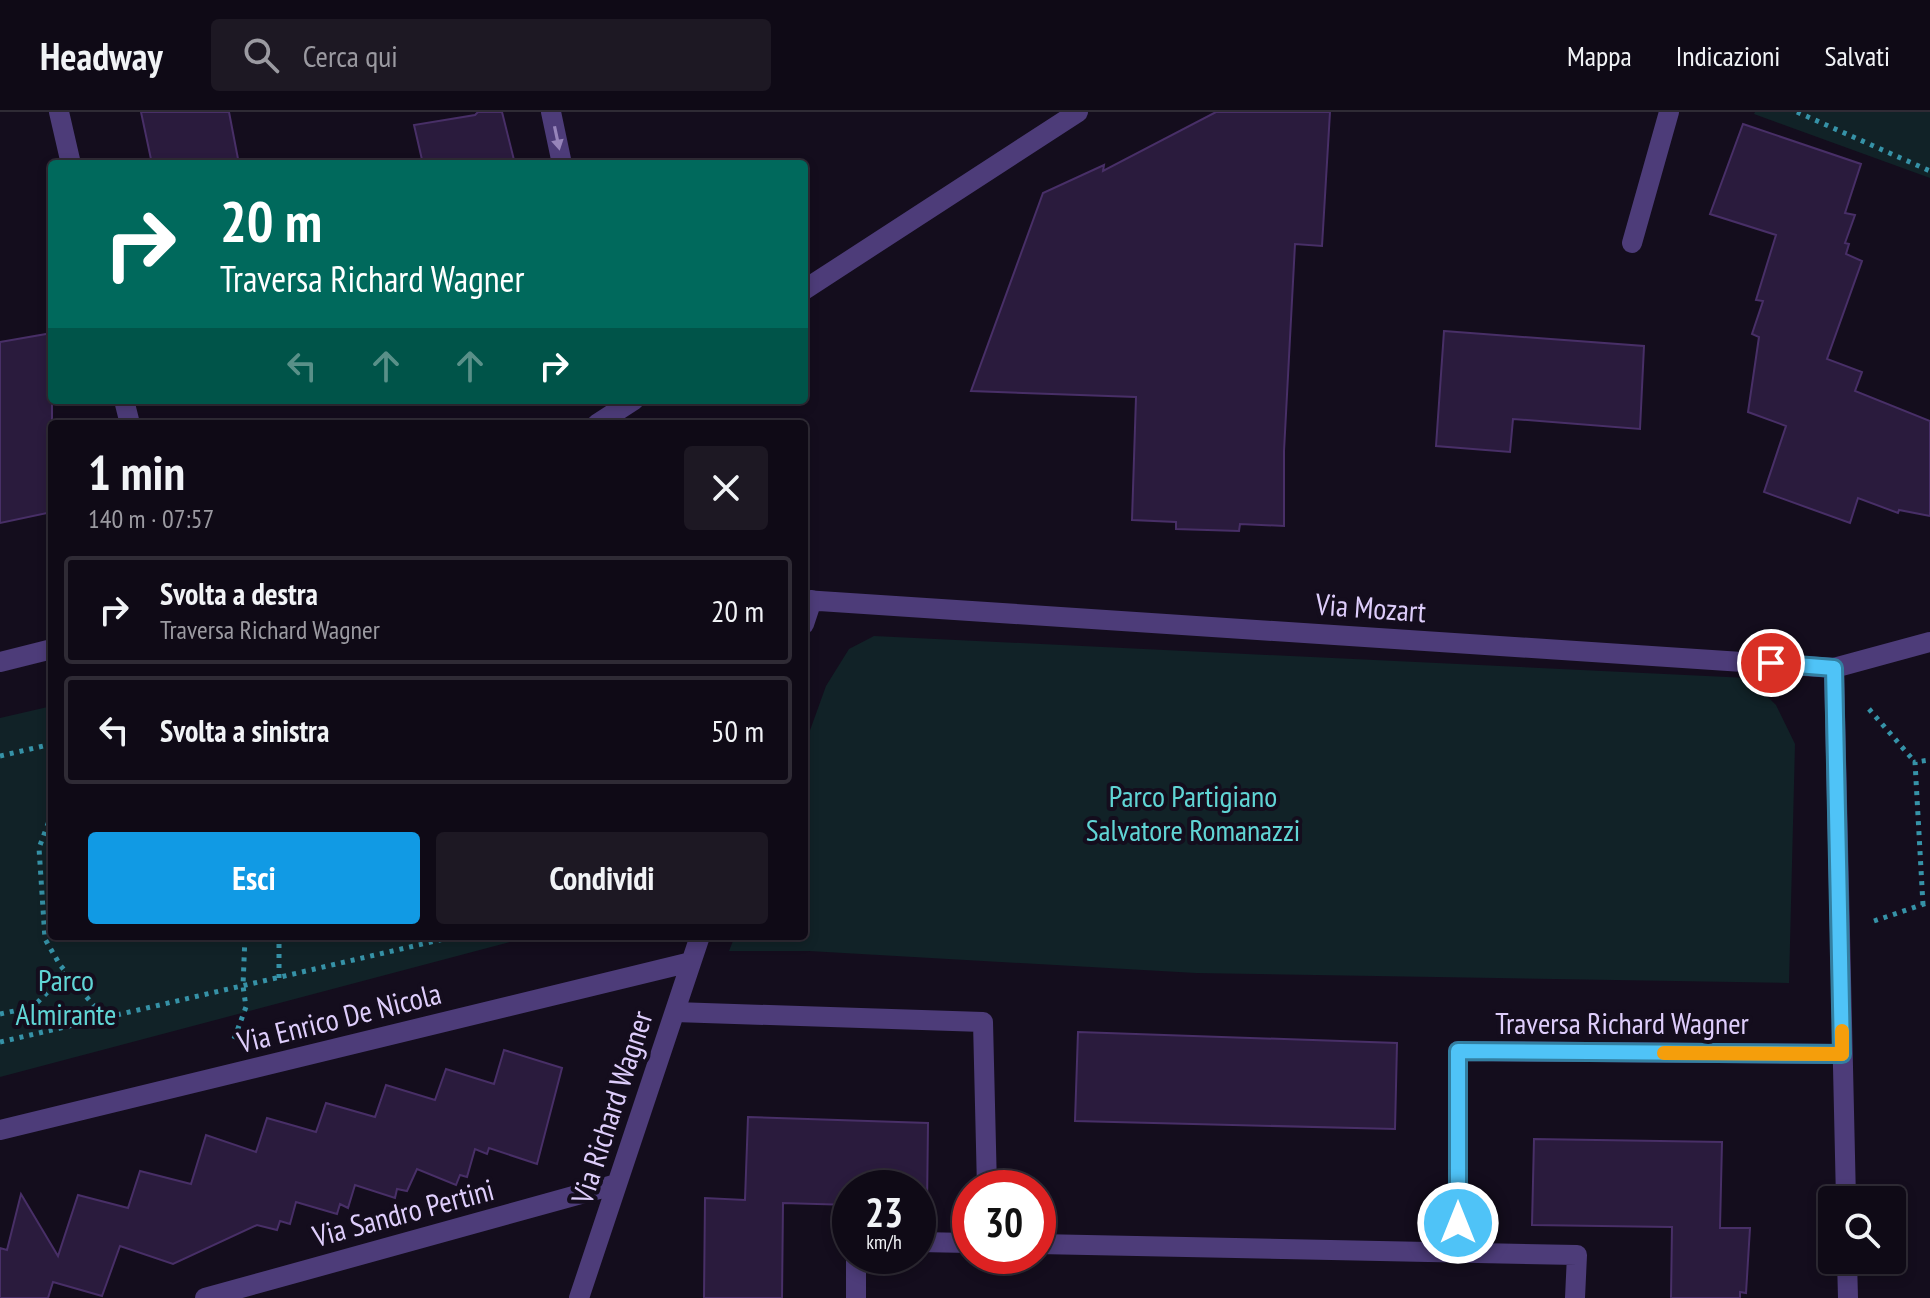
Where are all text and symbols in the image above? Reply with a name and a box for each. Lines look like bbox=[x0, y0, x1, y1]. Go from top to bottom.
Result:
search box bbox=[211, 19, 771, 91]
text: Headway bbox=[40, 31, 163, 80]
icon: search bbox=[239, 33, 283, 77]
text: Cerca qui bbox=[303, 36, 398, 75]
text: Mappa bbox=[1567, 37, 1632, 74]
text: Indicazioni bbox=[1676, 37, 1780, 74]
text: Salvati bbox=[1824, 37, 1890, 74]
one-way arrow bbox=[551, 126, 564, 151]
text: 20 m bbox=[220, 185, 322, 257]
icon: right bbox=[88, 192, 192, 296]
text: Traversa Richard Wagner bbox=[220, 255, 524, 302]
icon: left bbox=[280, 344, 324, 388]
icon: ahead bbox=[364, 344, 408, 388]
icon: ahead bbox=[448, 344, 492, 388]
icon: right bbox=[532, 344, 576, 388]
text: 1 min bbox=[88, 441, 185, 503]
button: close bbox=[684, 446, 768, 530]
text: 140 m · 07:57 bbox=[88, 502, 214, 535]
text: Svolta a destra bbox=[160, 574, 318, 613]
street label: Via Mozart bbox=[1314, 584, 1428, 630]
icon: right bbox=[92, 588, 136, 632]
text: 20 m bbox=[711, 591, 764, 630]
text: Traversa Richard Wagner bbox=[160, 613, 380, 646]
pin bbox=[1737, 629, 1805, 697]
icon: arrive bbox=[1749, 641, 1793, 685]
icon: left bbox=[92, 708, 136, 752]
text: Svolta a sinistra bbox=[160, 711, 329, 750]
text: 50 m bbox=[711, 711, 764, 750]
park label: Parco Partigiano Salvatore Romanazzi bbox=[1086, 776, 1300, 849]
button: Esci bbox=[88, 832, 420, 924]
button: Condividi bbox=[436, 832, 768, 924]
park label: Parco Almirante bbox=[15, 960, 117, 1033]
street label: Via Enrico De Nicola bbox=[232, 973, 445, 1061]
street label: Traversa Richard Wagner bbox=[1495, 1003, 1750, 1042]
street label: Via Richard Wagner bbox=[561, 1005, 661, 1209]
street label: Via Sandro Pertini bbox=[307, 1169, 498, 1255]
speed limit sign: 30 bbox=[952, 1170, 1056, 1274]
position arrow bbox=[1416, 1181, 1500, 1265]
text: 23 bbox=[865, 1186, 903, 1238]
map controls bbox=[1818, 1186, 1906, 1274]
button: search bbox=[1818, 1186, 1906, 1274]
text: km/h bbox=[866, 1229, 902, 1255]

